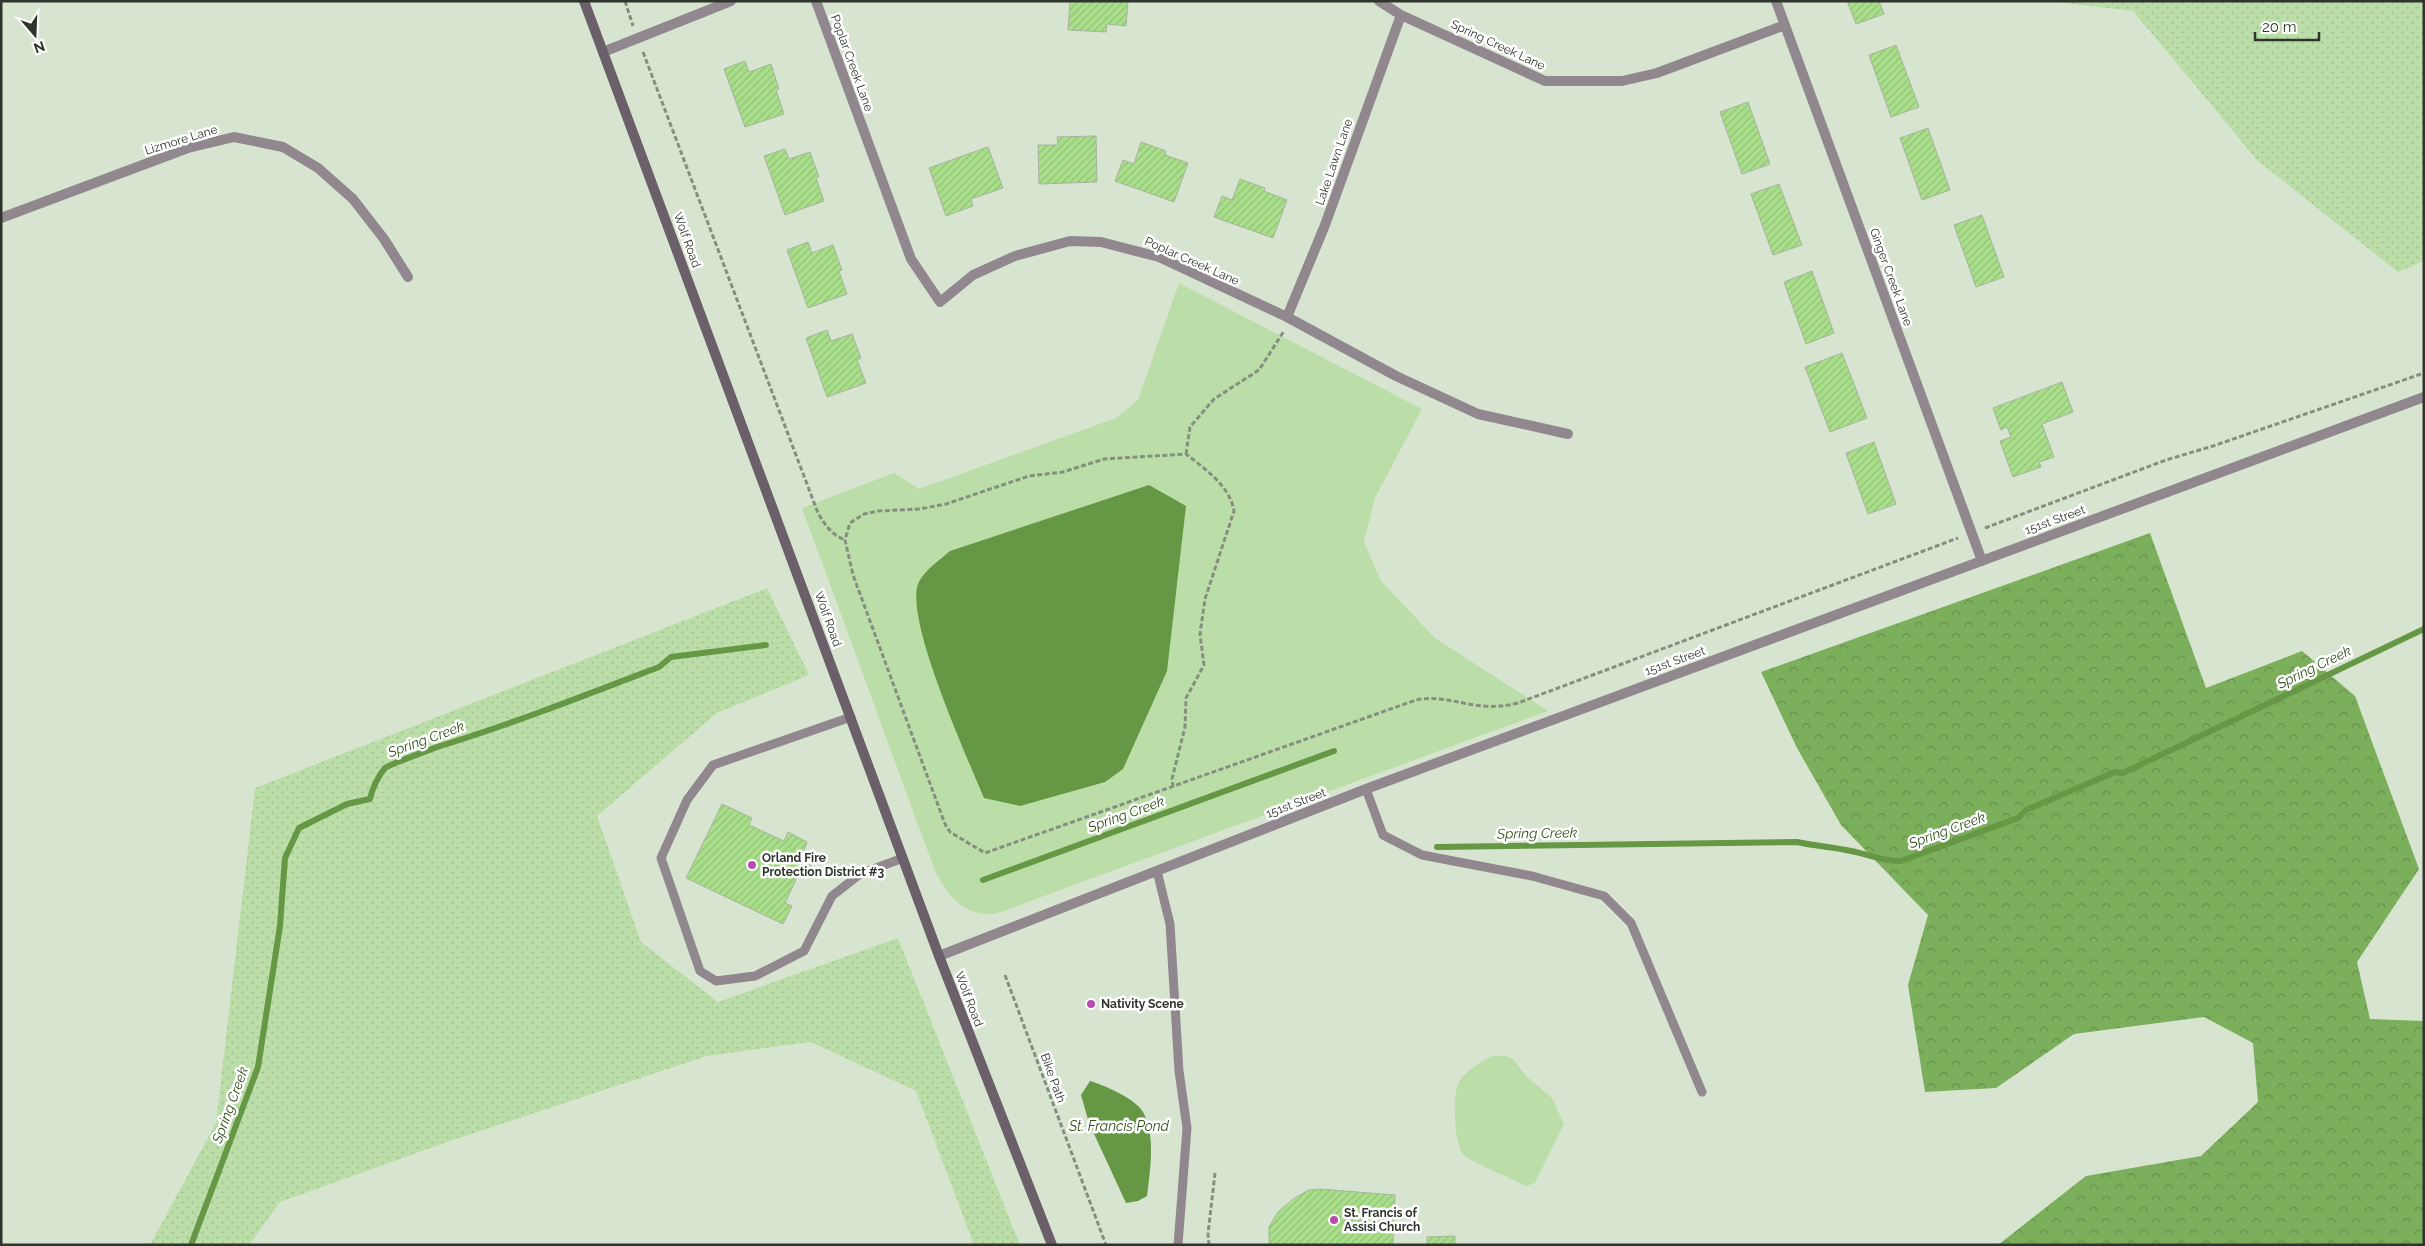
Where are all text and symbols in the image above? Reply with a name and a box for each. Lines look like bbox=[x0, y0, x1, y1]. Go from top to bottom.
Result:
north arrow bbox=[10, 10, 60, 60]
scale bar bbox=[2255, 10, 2319, 42]
street label: Poplar Creek Lane bbox=[828, 13, 876, 113]
street label: Spring Creek Lane bbox=[1449, 17, 1547, 73]
text: 20 m bbox=[2262, 18, 2297, 36]
text: N bbox=[32, 38, 47, 57]
street label: Lake Lawn Lane bbox=[1313, 117, 1355, 207]
street label: Lizmore Lane bbox=[143, 122, 219, 158]
street label: Wolf Road bbox=[671, 210, 703, 270]
street label: Ginger Creek Lane bbox=[1867, 226, 1915, 328]
street label: Poplar Creek Lane bbox=[1143, 234, 1241, 288]
street label: 151st Street bbox=[2023, 503, 2087, 537]
street label: Wolf Road bbox=[812, 589, 844, 649]
water label: Spring Creek bbox=[2274, 642, 2354, 692]
street label: 151st Street bbox=[1643, 644, 1707, 678]
water label: Spring Creek bbox=[385, 718, 467, 761]
street label: 151st Street bbox=[1264, 785, 1328, 821]
water label: Spring Creek bbox=[1085, 793, 1167, 836]
water label: Spring Creek bbox=[1906, 809, 1988, 852]
water label: Spring Creek bbox=[1496, 824, 1578, 842]
place label: Orland Fire Protection District #3 bbox=[762, 851, 885, 879]
marker: Orland Fire Protection District #3 bbox=[746, 859, 758, 871]
street label: Wolf Road bbox=[952, 970, 986, 1028]
place label: Nativity Scene bbox=[1101, 997, 1184, 1011]
marker: Nativity Scene bbox=[1085, 998, 1097, 1010]
street label: Bike Path bbox=[1038, 1051, 1068, 1105]
water label: Spring Creek bbox=[208, 1064, 251, 1146]
water label: St. Francis Pond bbox=[1068, 1118, 1170, 1134]
place label: St. Francis of Assisi Church bbox=[1344, 1206, 1420, 1234]
marker: St. Francis of Assisi Church bbox=[1328, 1214, 1340, 1226]

